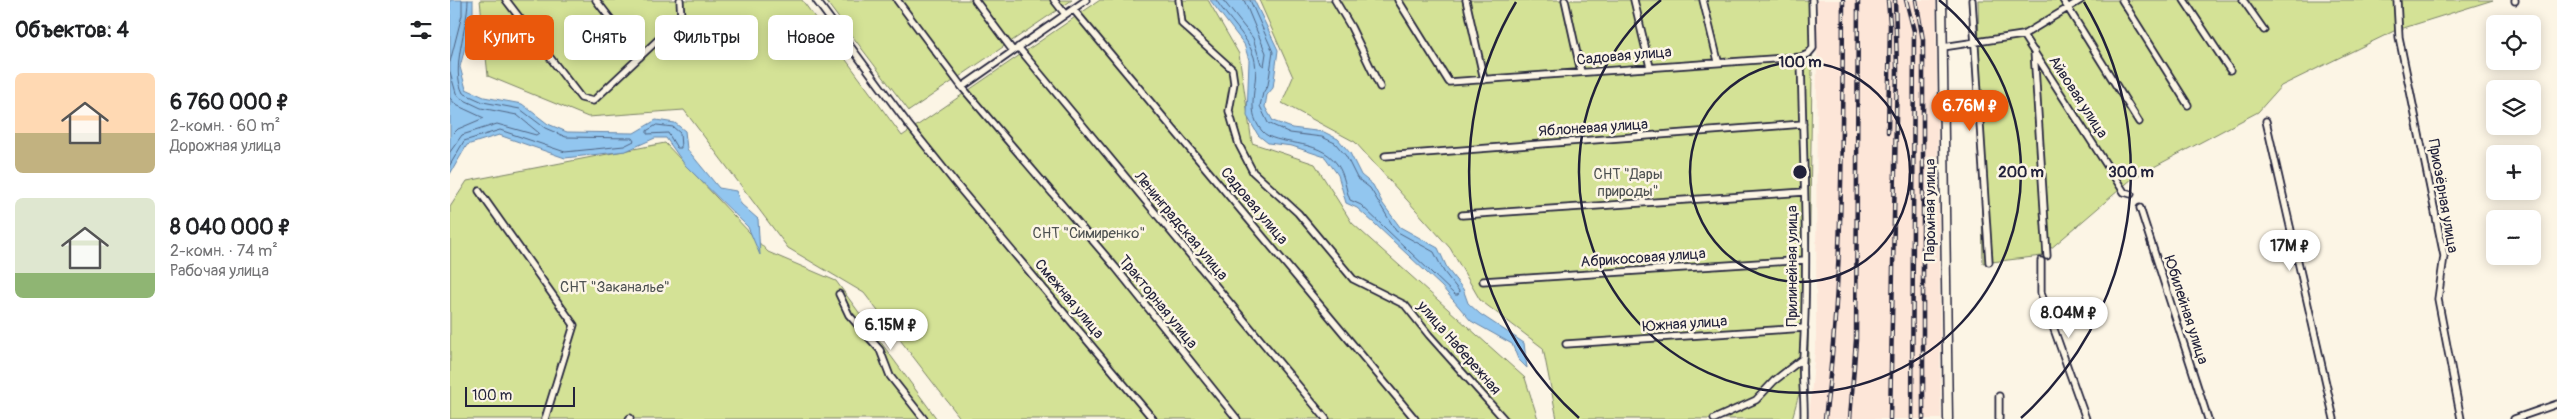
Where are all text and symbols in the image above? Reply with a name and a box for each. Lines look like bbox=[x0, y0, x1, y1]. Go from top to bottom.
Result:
chip: Купить bbox=[465, 15, 554, 60]
chip: Снять bbox=[564, 15, 645, 60]
chip: Фильтры bbox=[655, 15, 758, 60]
chip: Новое bbox=[768, 15, 853, 60]
map controls bbox=[2486, 15, 2541, 265]
button: locate bbox=[2486, 15, 2541, 70]
icon: filters bbox=[407, 16, 435, 44]
text: Объектов: 4 bbox=[15, 17, 129, 44]
street label: Садовая улица bbox=[1576, 42, 1672, 70]
street label: Айвовая улица bbox=[2044, 52, 2112, 142]
text: 100 m bbox=[1779, 53, 1821, 72]
button: layers bbox=[2486, 80, 2541, 135]
text: 6 760 000 ₽ bbox=[170, 89, 289, 116]
pin: 6.76M ₽ bbox=[1924, 90, 2016, 132]
icon: home bbox=[55, 93, 115, 153]
text: 6.76M ₽ bbox=[1942, 96, 1998, 116]
street label: Яблоневая улица bbox=[1537, 115, 1649, 141]
text: 2-комн. · 60 m² bbox=[170, 116, 280, 136]
text: Дорожная улица bbox=[170, 136, 281, 156]
street label: Приозёрная улица bbox=[2424, 138, 2462, 254]
button: + bbox=[2486, 145, 2541, 200]
street label: Паромная улица bbox=[1921, 158, 1940, 262]
street label: Садовая улица bbox=[1216, 163, 1292, 249]
centre of rings bbox=[1791, 163, 1809, 181]
text: 200 m bbox=[1998, 163, 2044, 182]
text: 300 m bbox=[2108, 163, 2154, 182]
park label: СНТ "Дары природы" bbox=[1593, 165, 1663, 201]
street label: Ленинградская улица bbox=[1129, 167, 1232, 284]
street label: Прилинейная улица bbox=[1783, 205, 1802, 327]
button: − bbox=[2486, 210, 2541, 265]
text: 8 040 000 ₽ bbox=[170, 214, 291, 241]
icon: home bbox=[55, 218, 115, 278]
park label: СНТ "Симиренко" bbox=[1033, 224, 1145, 243]
pin: 17M ₽ bbox=[2255, 230, 2325, 272]
text: 17M ₽ bbox=[2270, 236, 2310, 256]
text: 2-комн. · 74 m² bbox=[170, 241, 278, 261]
street label: Абрикосовая улица bbox=[1580, 244, 1706, 272]
street label: Тракторная улица bbox=[1114, 251, 1202, 353]
street label: Юбилейная улица bbox=[2160, 253, 2212, 367]
street label: Смежная улица bbox=[1030, 255, 1108, 343]
text: Рабочая улица bbox=[170, 261, 269, 281]
park label: СНТ "Заканалье" bbox=[560, 278, 670, 297]
street label: улица Набережная bbox=[1412, 296, 1505, 399]
pin: 8.04M ₽ bbox=[2023, 296, 2115, 339]
text: 8.04M ₽ bbox=[2041, 303, 2097, 323]
pin: 6.15M ₽ bbox=[845, 308, 937, 351]
street label: Южная улица bbox=[1642, 312, 1728, 336]
text: 6.15M ₽ bbox=[865, 315, 917, 335]
scale bar bbox=[465, 384, 575, 407]
text: 100 m bbox=[472, 387, 512, 404]

